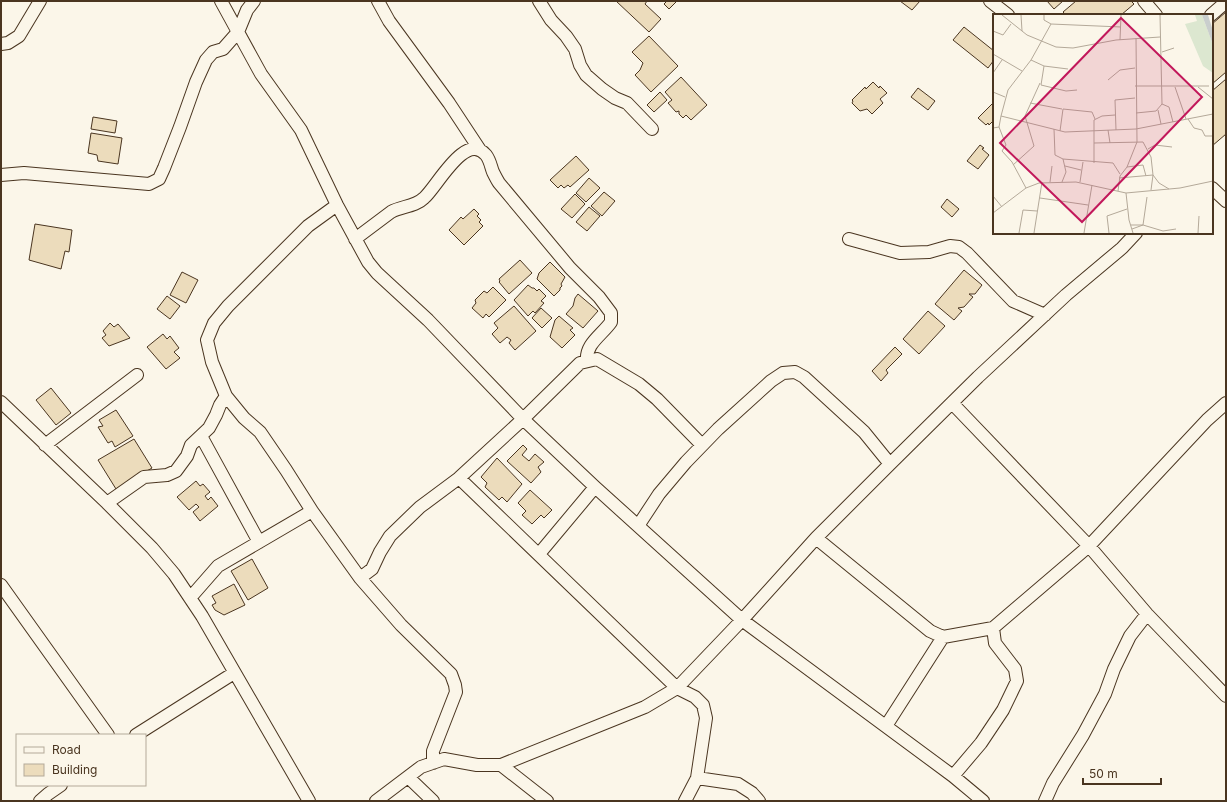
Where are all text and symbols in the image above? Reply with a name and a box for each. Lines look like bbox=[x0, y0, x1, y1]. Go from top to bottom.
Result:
inset map bbox=[993, 14, 1213, 234]
legend bbox=[16, 734, 146, 786]
text: Road bbox=[52, 742, 81, 757]
scale bar bbox=[1083, 760, 1161, 786]
text: Building bbox=[52, 762, 97, 777]
text: 50 m bbox=[1089, 766, 1118, 781]

